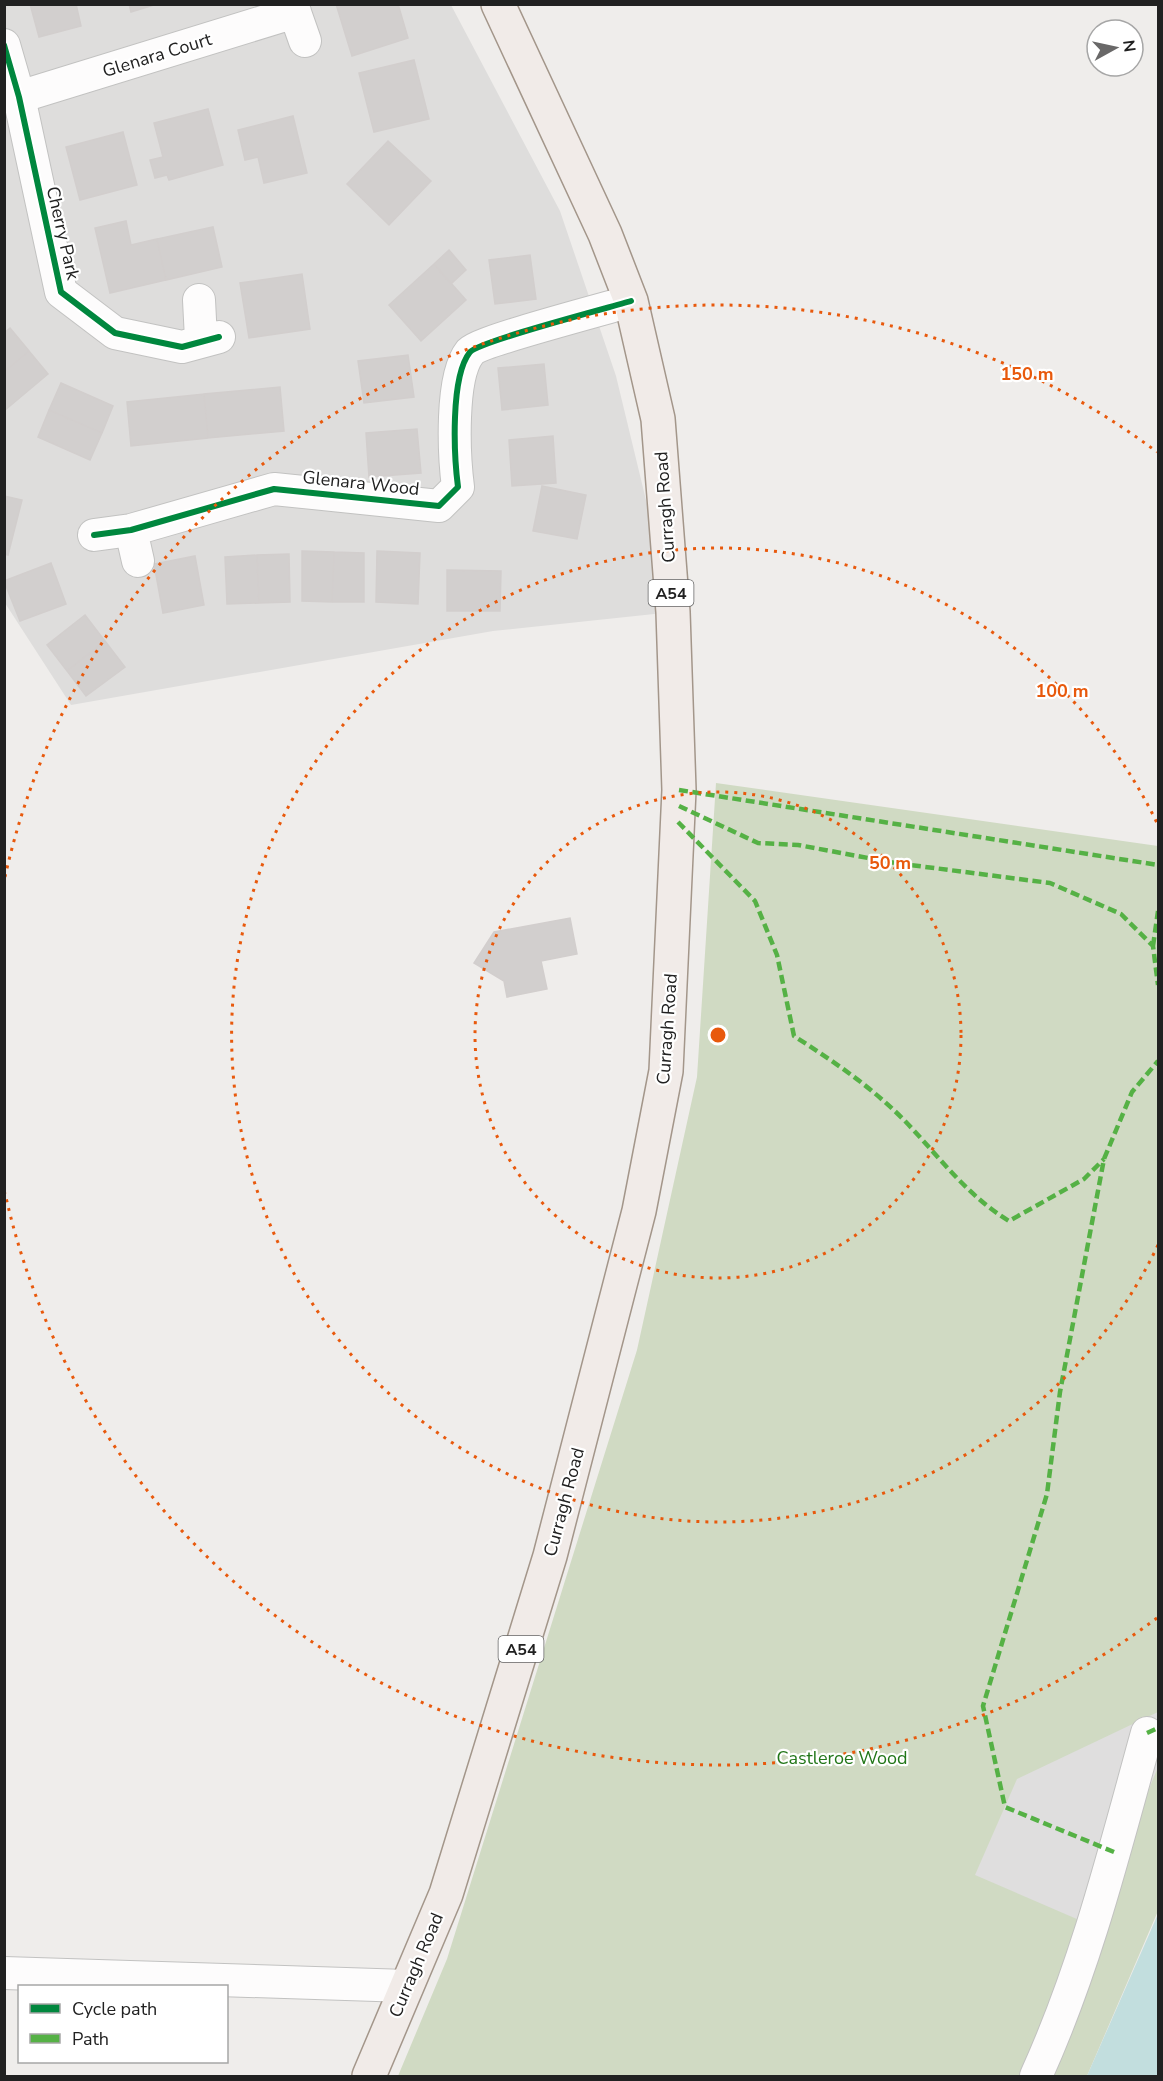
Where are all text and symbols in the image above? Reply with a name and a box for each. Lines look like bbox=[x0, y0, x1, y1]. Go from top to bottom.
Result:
north arrow bbox=[1085, 18, 1145, 78]
street label: Glenara Court bbox=[99, 27, 215, 83]
text: N bbox=[1117, 39, 1141, 54]
street label: Cherry Park bbox=[41, 184, 86, 283]
text: 150 m bbox=[1000, 362, 1054, 386]
street label: Curragh Road bbox=[649, 450, 681, 564]
street label: Glenara Wood bbox=[301, 465, 421, 501]
road number: A54 bbox=[648, 580, 694, 606]
text: 100 m bbox=[1035, 679, 1089, 703]
text: 50 m bbox=[869, 851, 911, 875]
street label: Curragh Road bbox=[651, 972, 683, 1086]
centre of rings bbox=[708, 1025, 728, 1045]
street label: Curragh Road bbox=[538, 1445, 590, 1559]
road number: A54 bbox=[498, 1636, 544, 1662]
park label: Castleroe Wood bbox=[777, 1746, 907, 1770]
street label: Curragh Road bbox=[383, 1909, 449, 2021]
legend bbox=[18, 1985, 228, 2063]
text: Cycle path bbox=[72, 1997, 157, 2021]
text: Path bbox=[72, 2027, 109, 2051]

